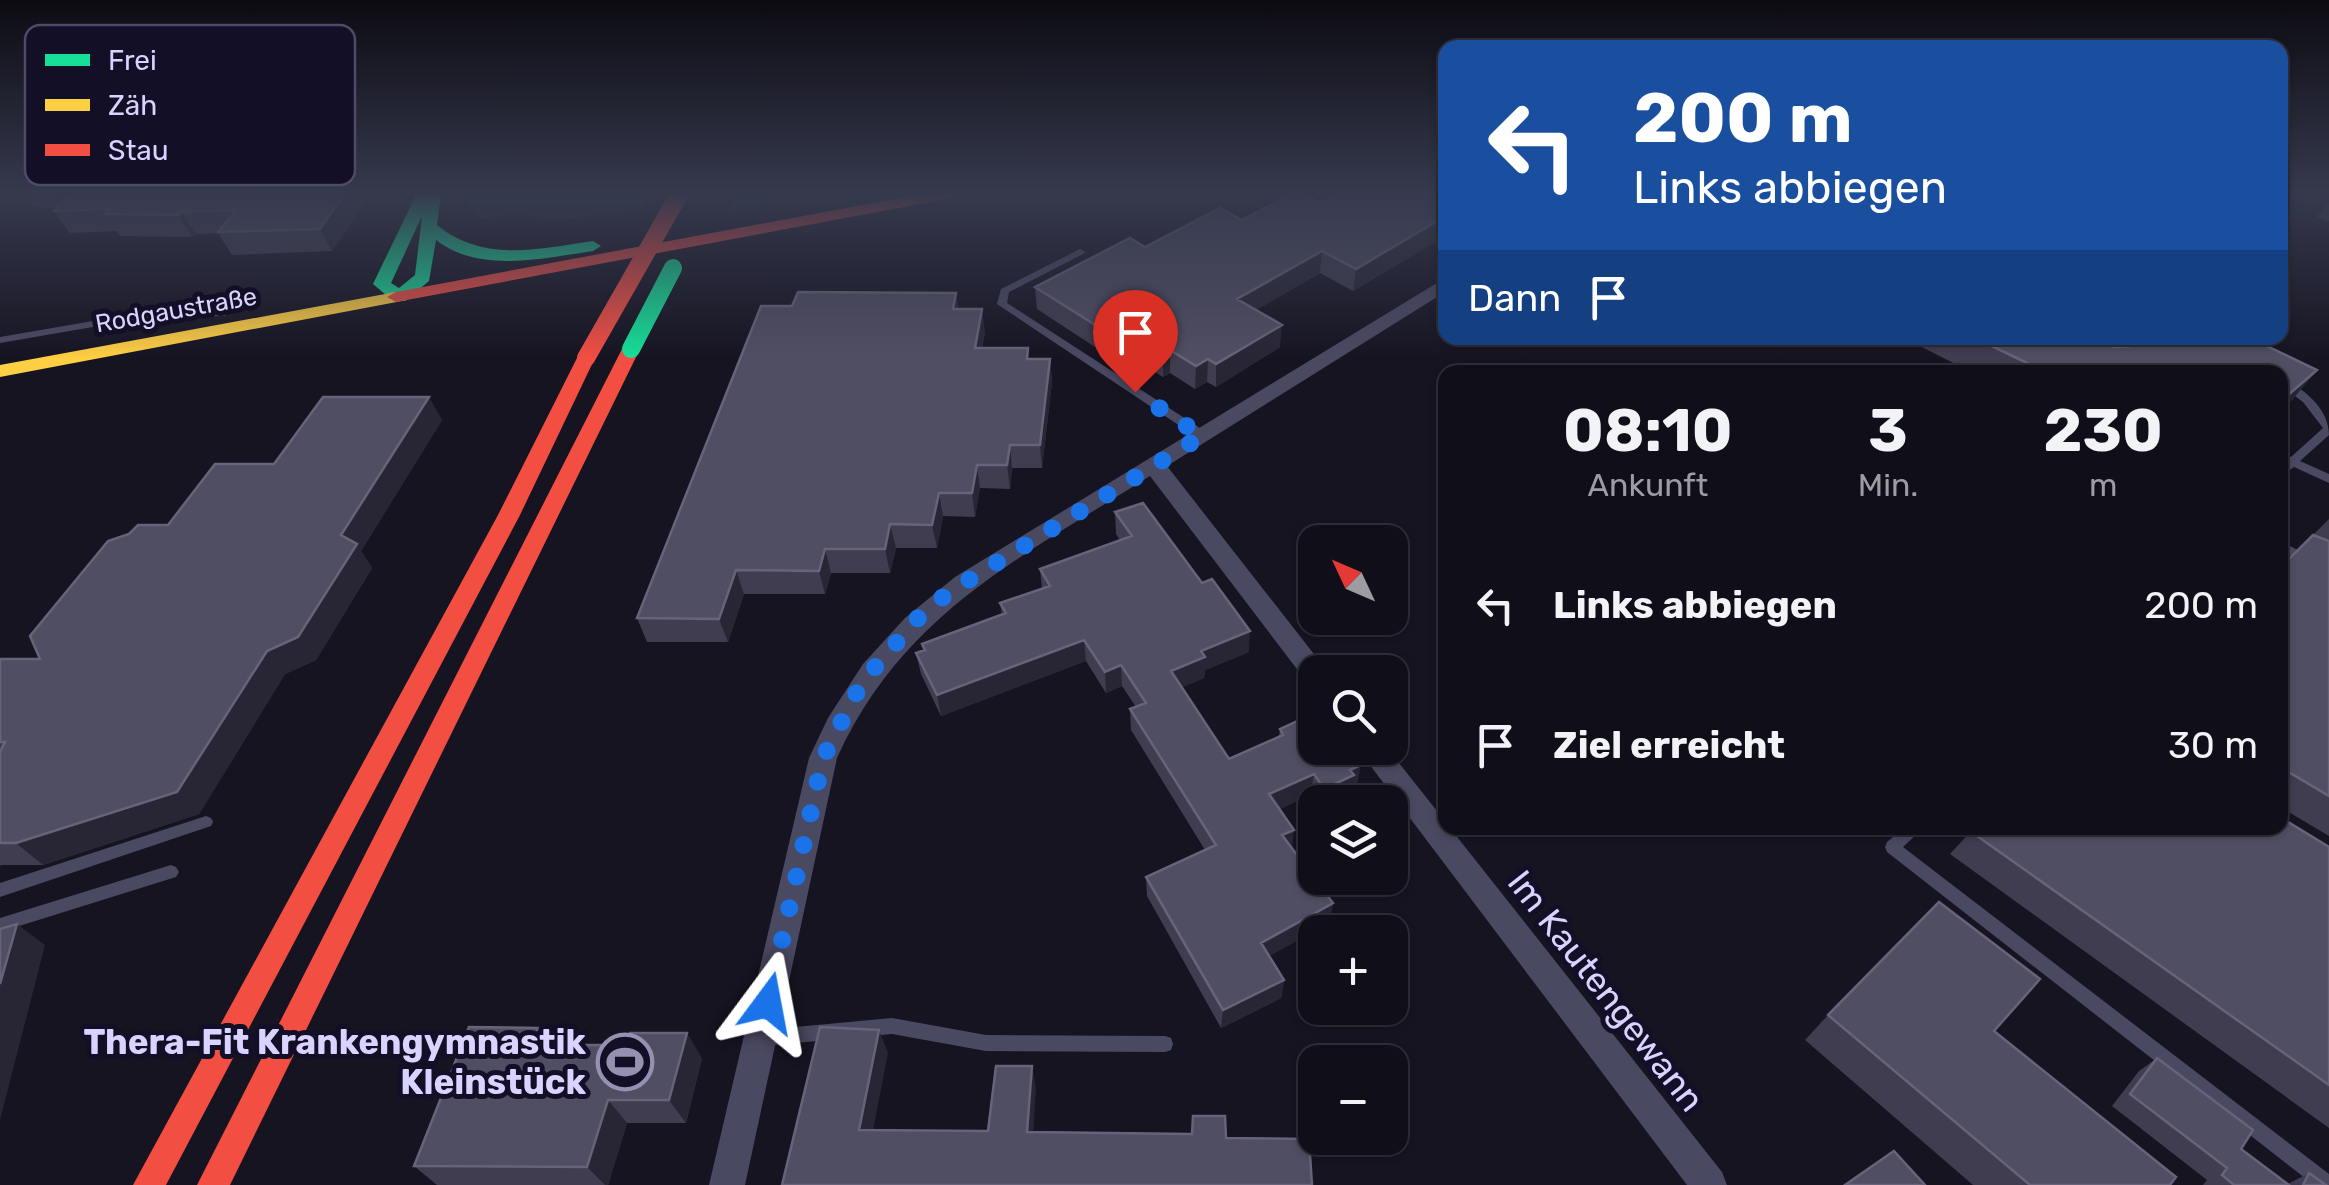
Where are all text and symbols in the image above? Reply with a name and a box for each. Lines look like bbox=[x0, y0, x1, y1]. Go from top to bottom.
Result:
legend bbox=[25, 25, 355, 185]
text: Frei bbox=[108, 44, 157, 77]
text: 200 m bbox=[1633, 77, 1853, 160]
icon: left bbox=[1468, 80, 1598, 210]
text: Zäh bbox=[108, 89, 157, 122]
text: Stau bbox=[108, 134, 169, 167]
text: Links abbiegen bbox=[1633, 161, 1947, 214]
icon: arrive bbox=[1581, 270, 1636, 325]
text: Dann bbox=[1468, 275, 1561, 321]
street label: Rodgaustraße bbox=[93, 282, 259, 338]
pin bbox=[1093, 290, 1178, 393]
icon: arrive bbox=[1108, 305, 1163, 360]
text: 08:10 bbox=[1563, 395, 1733, 466]
text: 3 bbox=[1868, 395, 1908, 466]
text: 230 bbox=[2044, 395, 2163, 466]
text: Ankunft bbox=[1588, 466, 1708, 504]
text: Min. bbox=[1858, 466, 1918, 504]
text: m bbox=[2089, 466, 2117, 504]
north arrow bbox=[1298, 525, 1408, 635]
map controls bbox=[1298, 525, 1408, 1155]
icon: left bbox=[1468, 578, 1523, 633]
text: Links abbiegen bbox=[1553, 582, 1837, 628]
text: 200 m bbox=[2144, 582, 2258, 628]
button: search bbox=[1298, 655, 1408, 765]
icon: arrive bbox=[1468, 718, 1523, 773]
text: Ziel erreicht bbox=[1553, 722, 1785, 768]
text: 30 m bbox=[2168, 722, 2258, 768]
button: layers bbox=[1298, 785, 1408, 895]
street label: Im Kautengewann bbox=[1499, 862, 1713, 1120]
button: + bbox=[1298, 915, 1408, 1025]
position arrow bbox=[716, 951, 820, 1055]
place label: Thera-Fit Krankengymnastik Kleinstück bbox=[83, 1021, 587, 1103]
sports icon: Thera-Fit Krankengymnastik Kleinstück bbox=[595, 1032, 655, 1092]
button: − bbox=[1298, 1045, 1408, 1155]

